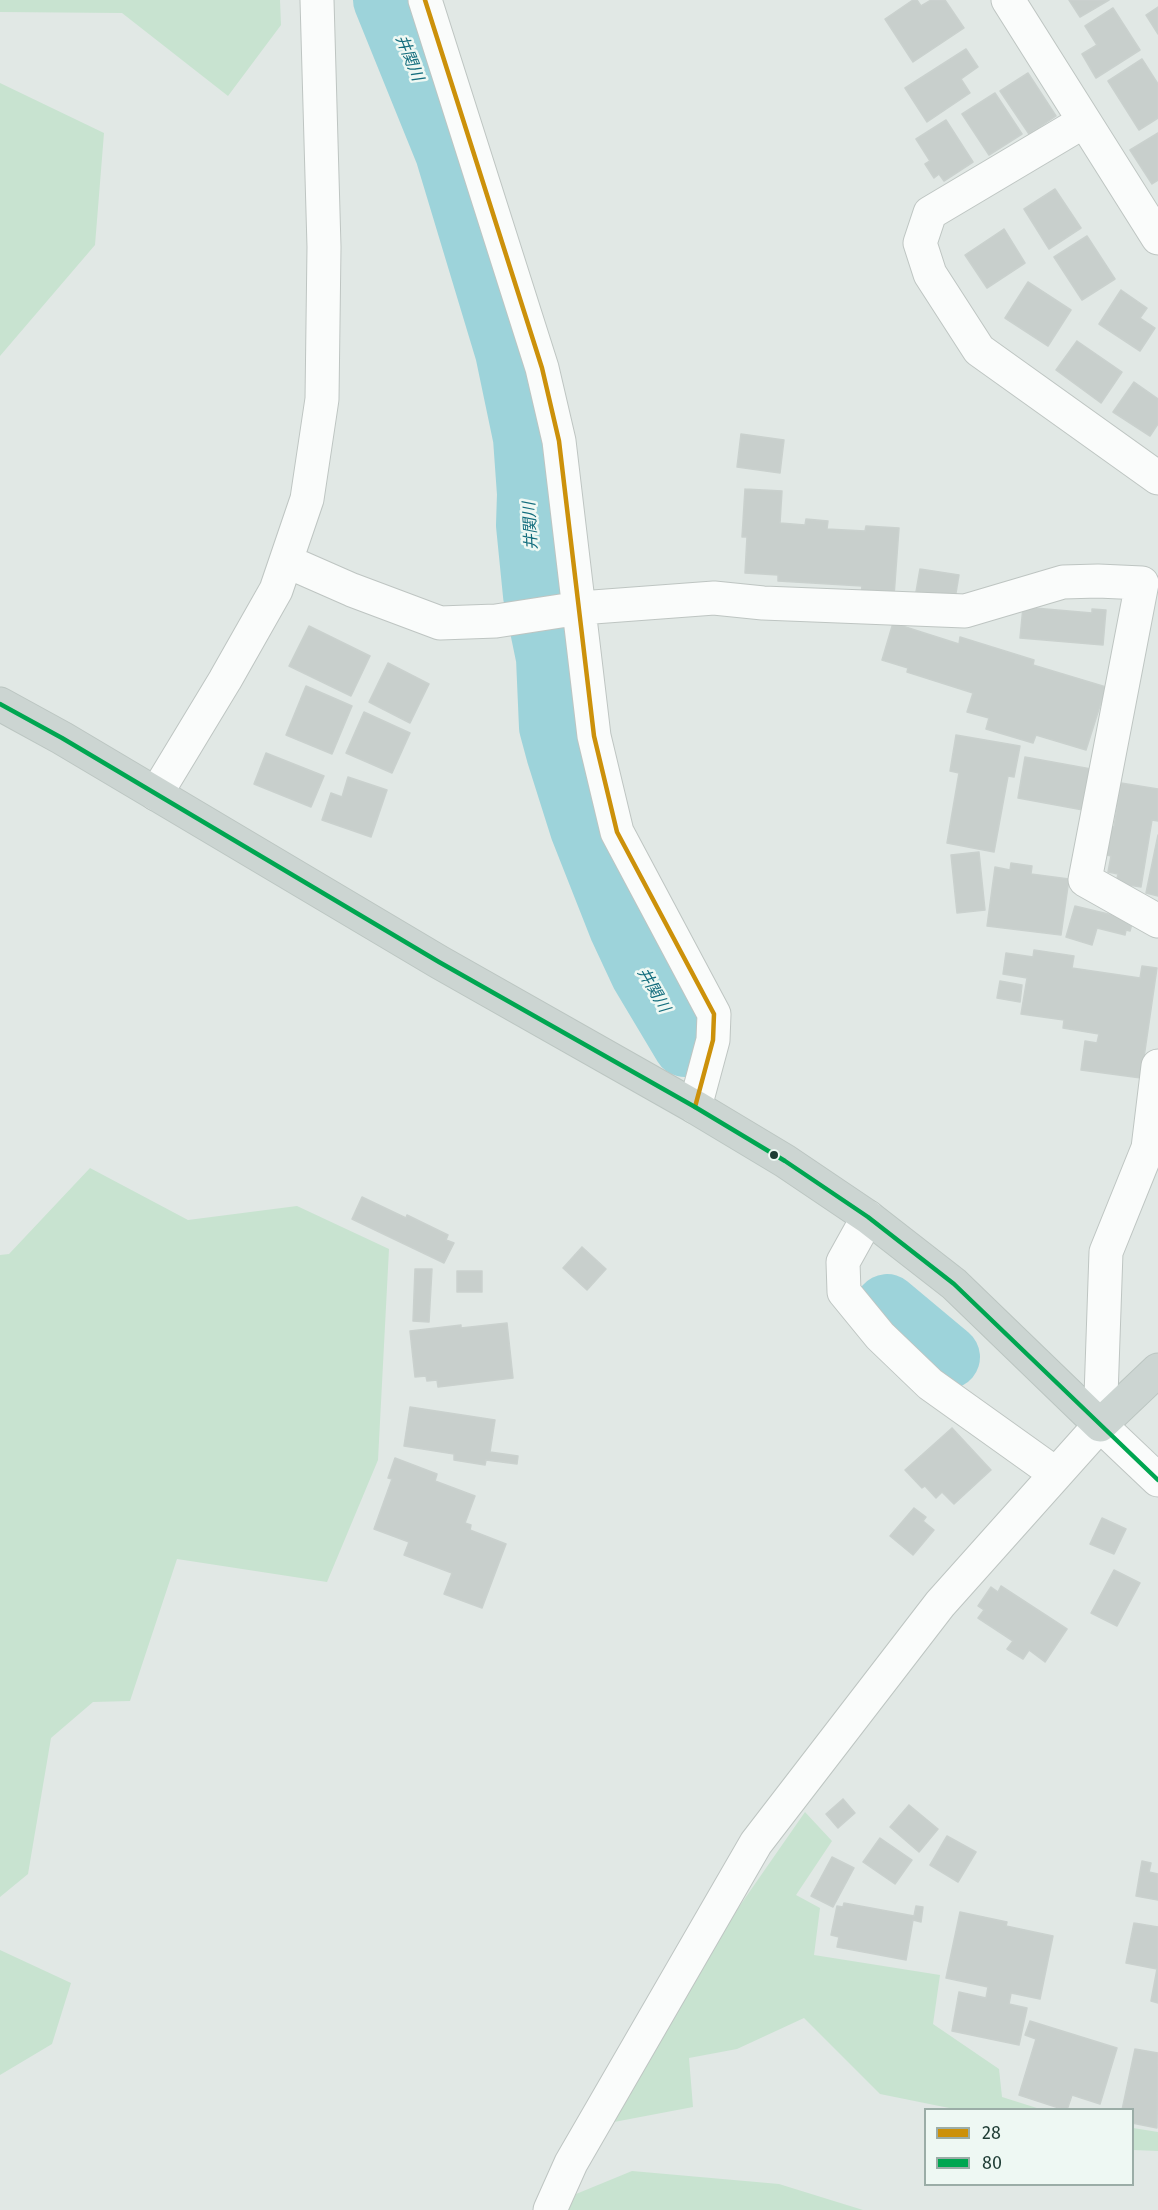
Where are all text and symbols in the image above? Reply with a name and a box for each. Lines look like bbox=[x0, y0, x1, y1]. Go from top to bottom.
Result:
water label: 井関川 bbox=[391, 32, 427, 84]
water label: 井関川 bbox=[520, 502, 542, 550]
water label: 井関川 bbox=[633, 964, 673, 1016]
unlabelled marker bbox=[768, 1149, 780, 1161]
legend bbox=[924, 2108, 1134, 2186]
text: 28 bbox=[982, 2122, 1001, 2144]
text: 80 bbox=[982, 2152, 1002, 2174]

